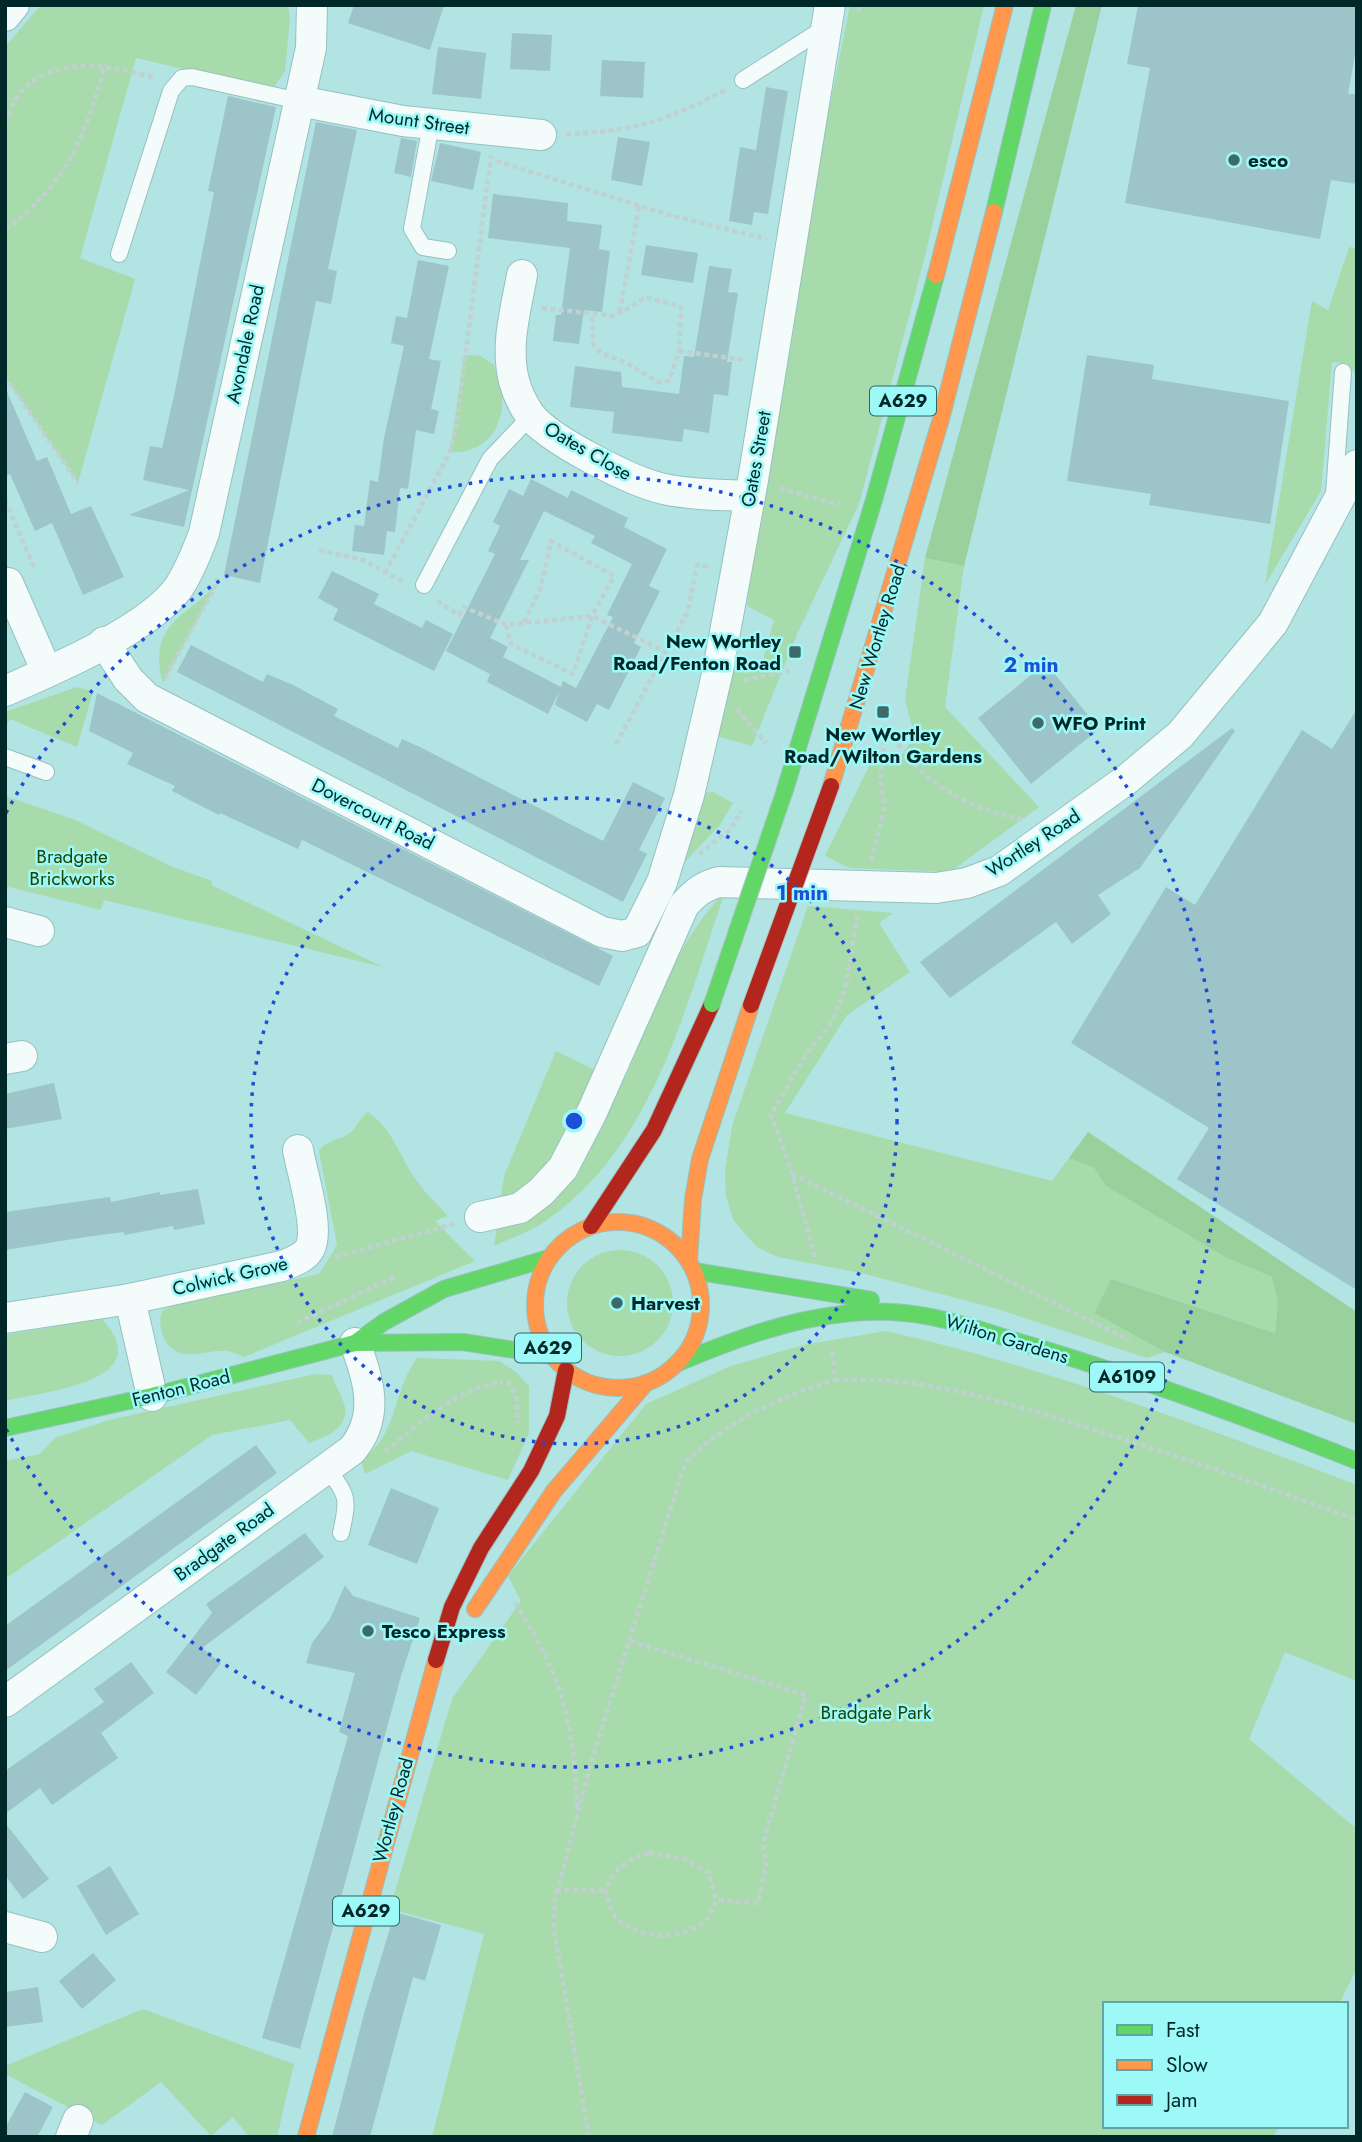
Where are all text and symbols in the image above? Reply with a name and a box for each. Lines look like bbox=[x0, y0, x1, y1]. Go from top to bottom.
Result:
street label: Mount Street bbox=[367, 101, 471, 141]
place label: esco bbox=[1248, 147, 1288, 174]
marker: esco bbox=[1226, 152, 1242, 168]
street label: Avondale Road bbox=[219, 282, 271, 406]
road number: A629 bbox=[870, 386, 936, 416]
street label: Oates Street bbox=[734, 408, 778, 509]
street label: Oates Close bbox=[539, 415, 637, 487]
street label: New Wortley Road bbox=[842, 561, 912, 713]
place label: New Wortley Road/Fenton Road bbox=[613, 628, 782, 677]
marker: New Wortley Road/Fenton Road bbox=[787, 644, 803, 660]
text: 2 min bbox=[1003, 650, 1059, 680]
marker: New Wortley Road/Wilton Gardens bbox=[875, 704, 891, 720]
place label: WFO Print bbox=[1052, 710, 1146, 737]
marker: WFO Print bbox=[1030, 715, 1046, 731]
place label: New Wortley Road/Wilton Gardens bbox=[784, 721, 982, 770]
street label: Dovercourt Road bbox=[307, 771, 439, 857]
street label: Wortley Road bbox=[981, 802, 1085, 884]
park label: Bradgate Brickworks bbox=[29, 843, 115, 892]
text: 1 min bbox=[776, 878, 828, 908]
centre of rings bbox=[562, 1109, 586, 1133]
street label: Colwick Grove bbox=[170, 1250, 291, 1302]
place label: Harvest bbox=[631, 1290, 700, 1317]
marker: Harvest bbox=[609, 1295, 625, 1311]
street label: Wilton Gardens bbox=[942, 1307, 1072, 1371]
road number: A629 bbox=[515, 1334, 581, 1363]
road number: A6109 bbox=[1090, 1362, 1164, 1392]
street label: Fenton Road bbox=[129, 1363, 233, 1413]
street label: Bradgate Road bbox=[168, 1496, 280, 1588]
place label: Tesco Express bbox=[382, 1618, 506, 1645]
marker: Tesco Express bbox=[360, 1623, 376, 1639]
park label: Bradgate Park bbox=[821, 1699, 932, 1726]
street label: Wortley Road bbox=[366, 1755, 420, 1865]
road number: A629 bbox=[333, 1896, 399, 1926]
legend bbox=[1103, 2002, 1348, 2128]
text: Fast bbox=[1166, 2015, 1199, 2045]
text: Slow bbox=[1166, 2050, 1208, 2080]
text: Jam bbox=[1163, 2085, 1198, 2115]

